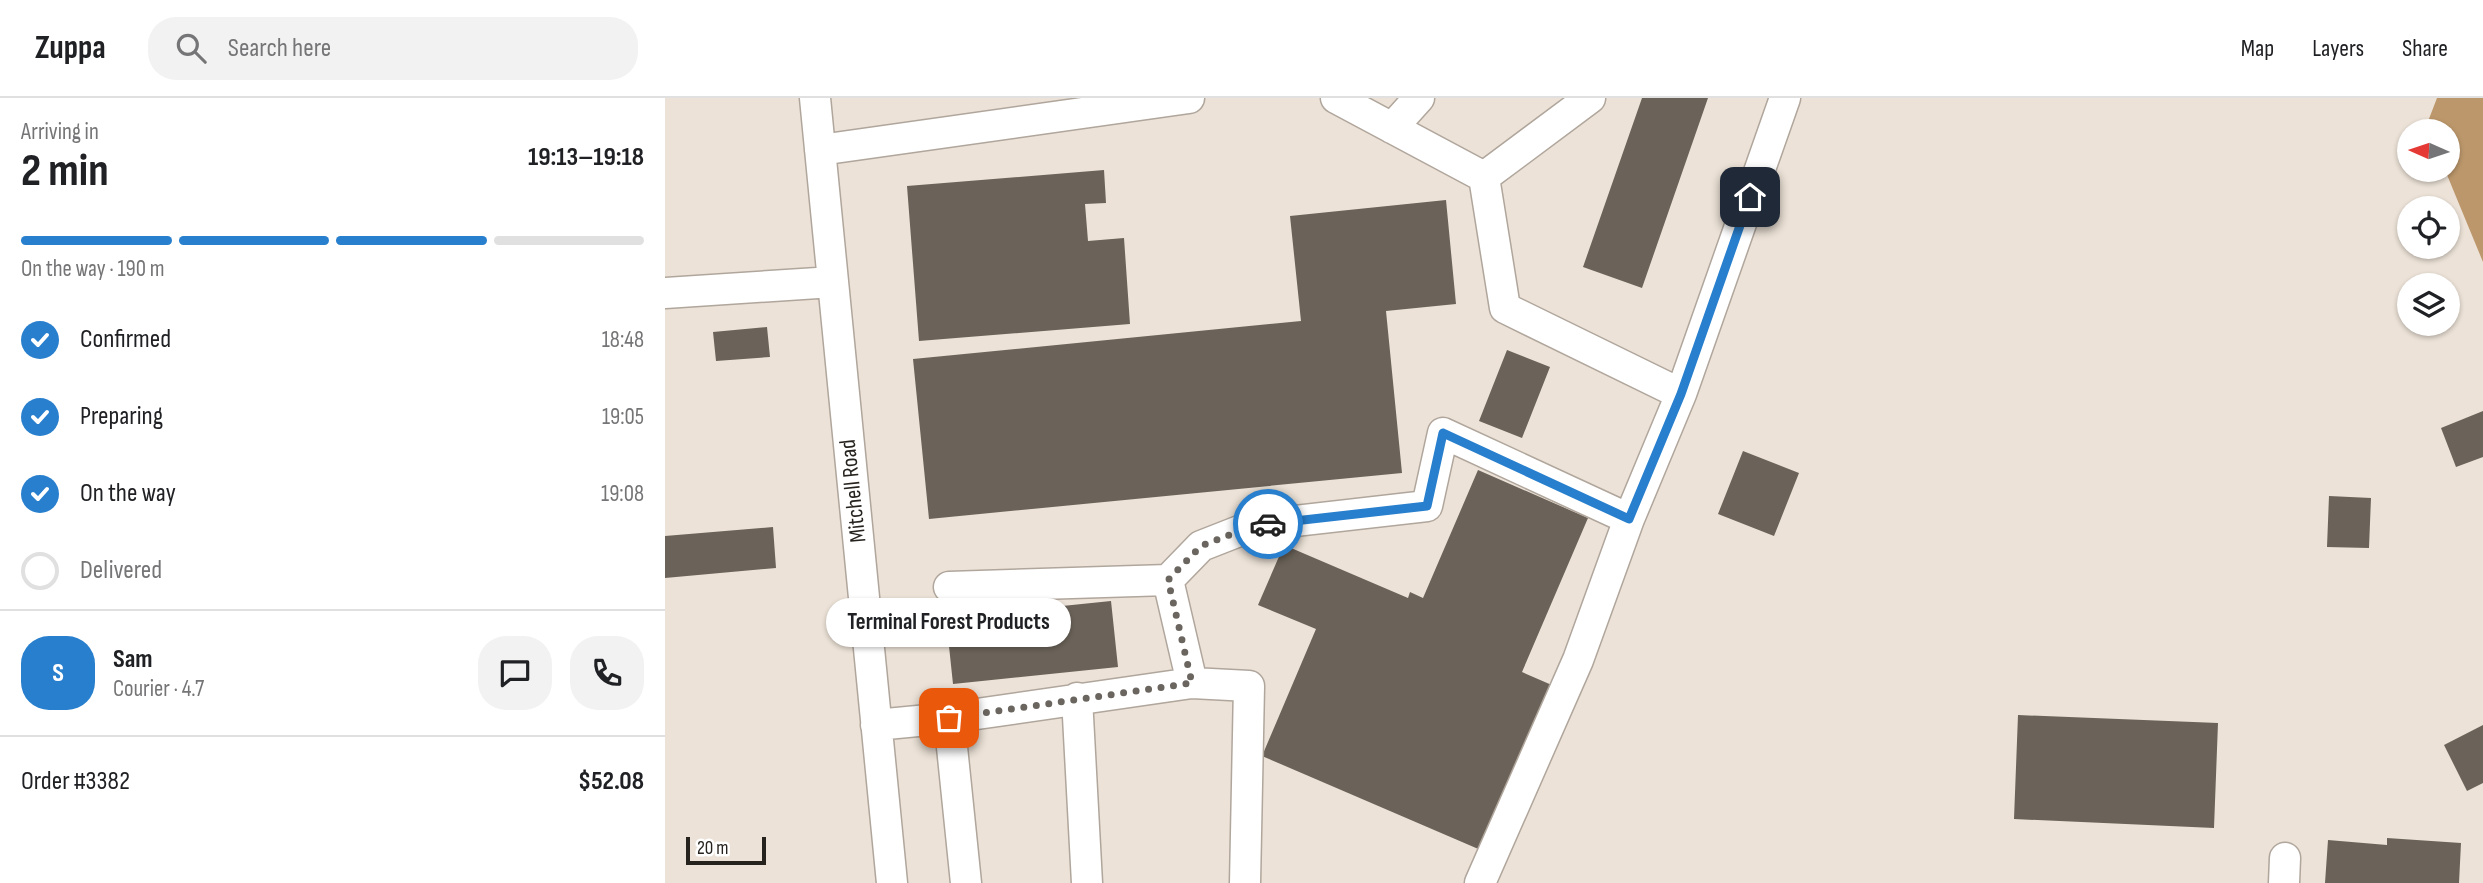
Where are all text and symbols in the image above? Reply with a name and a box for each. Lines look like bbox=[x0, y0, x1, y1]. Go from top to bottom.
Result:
search box bbox=[148, 17, 638, 80]
text: Zuppa bbox=[35, 28, 106, 68]
icon: search bbox=[172, 29, 210, 67]
text: Search here bbox=[228, 33, 331, 64]
text: Map bbox=[2241, 34, 2274, 63]
text: Layers bbox=[2312, 34, 2364, 63]
text: Share bbox=[2402, 34, 2448, 63]
text: Arriving in bbox=[21, 118, 99, 146]
north arrow bbox=[2397, 119, 2461, 182]
map controls bbox=[2397, 119, 2460, 336]
text: 19:13–19:18 bbox=[528, 142, 644, 173]
text: 2 min bbox=[21, 144, 109, 199]
pin bbox=[1720, 167, 1780, 227]
icon: home bbox=[1731, 178, 1769, 216]
button: locate bbox=[2397, 196, 2460, 259]
text: On the way · 190 m bbox=[21, 255, 164, 283]
button: layers bbox=[2397, 273, 2460, 336]
icon: check bbox=[21, 321, 59, 359]
text: Confirmed bbox=[80, 324, 171, 355]
text: 18:48 bbox=[602, 326, 644, 354]
icon: check bbox=[21, 398, 59, 436]
text: Preparing bbox=[80, 401, 163, 432]
text: 19:05 bbox=[602, 403, 644, 431]
street label: Mitchell Road bbox=[834, 438, 872, 544]
icon: check bbox=[21, 475, 59, 513]
text: On the way bbox=[80, 478, 176, 509]
text: 19:08 bbox=[601, 480, 644, 508]
courier bbox=[1233, 489, 1303, 559]
icon: car bbox=[1249, 505, 1287, 543]
text: Delivered bbox=[80, 555, 162, 586]
callout: Terminal Forest Products bbox=[827, 599, 1071, 648]
text: Terminal Forest Products bbox=[847, 608, 1050, 636]
button: chat bbox=[478, 636, 552, 710]
button: phone bbox=[570, 636, 644, 710]
text: Sam bbox=[113, 644, 153, 675]
text: S bbox=[52, 658, 64, 689]
text: Courier · 4.7 bbox=[113, 675, 204, 703]
pin bbox=[919, 688, 979, 748]
icon: bag bbox=[930, 699, 968, 737]
text: Order #3382 bbox=[21, 766, 130, 797]
text: $52.08 bbox=[578, 766, 644, 797]
scale bar bbox=[686, 834, 767, 866]
text: 20 m bbox=[697, 837, 729, 860]

